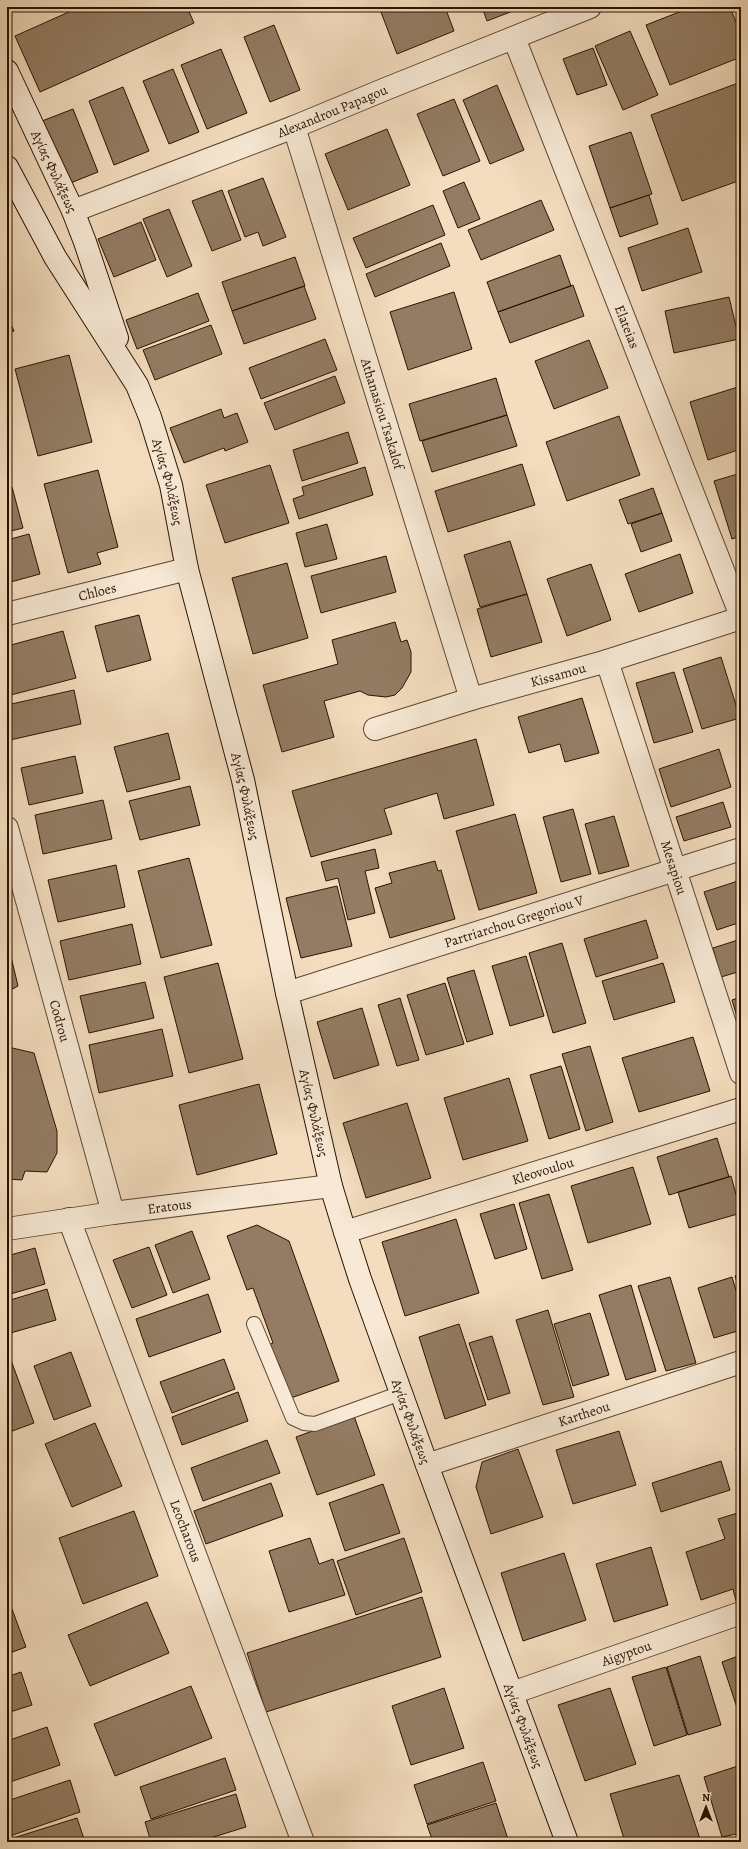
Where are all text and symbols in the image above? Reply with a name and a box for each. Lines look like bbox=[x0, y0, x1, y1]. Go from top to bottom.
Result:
street label: Alexandrou Papagou bbox=[274, 80, 391, 143]
street label: Αγίας Φυλάξεως bbox=[26, 126, 81, 216]
street label: Elateias bbox=[610, 302, 644, 351]
street label: Athanasiou Tsakalof bbox=[356, 355, 409, 474]
street label: Αγίας Φυλάξεως bbox=[147, 435, 187, 527]
street label: Chloes bbox=[76, 578, 118, 606]
street label: Kissamou bbox=[528, 658, 589, 692]
street label: Αγίας Φυλάξεως bbox=[226, 750, 264, 842]
street label: Mesapiou bbox=[656, 838, 691, 897]
street label: Partriarchou Gregoriou V bbox=[442, 890, 587, 953]
street label: Codrou bbox=[45, 998, 75, 1045]
street label: Αγίας Φυλάξεως bbox=[294, 1066, 333, 1159]
street label: Kleovoulou bbox=[510, 1152, 577, 1190]
street label: Eratous bbox=[146, 1194, 193, 1219]
street label: Αγίας Φυλάξεως bbox=[387, 1376, 435, 1467]
street label: Kartheou bbox=[556, 1397, 613, 1431]
street label: Leocharous bbox=[165, 1497, 206, 1565]
street label: Aigyptou bbox=[598, 1636, 654, 1671]
street label: Αγίας Φυλάξεως bbox=[499, 1680, 548, 1771]
north arrow bbox=[686, 1787, 726, 1827]
text: N bbox=[702, 1790, 710, 1805]

